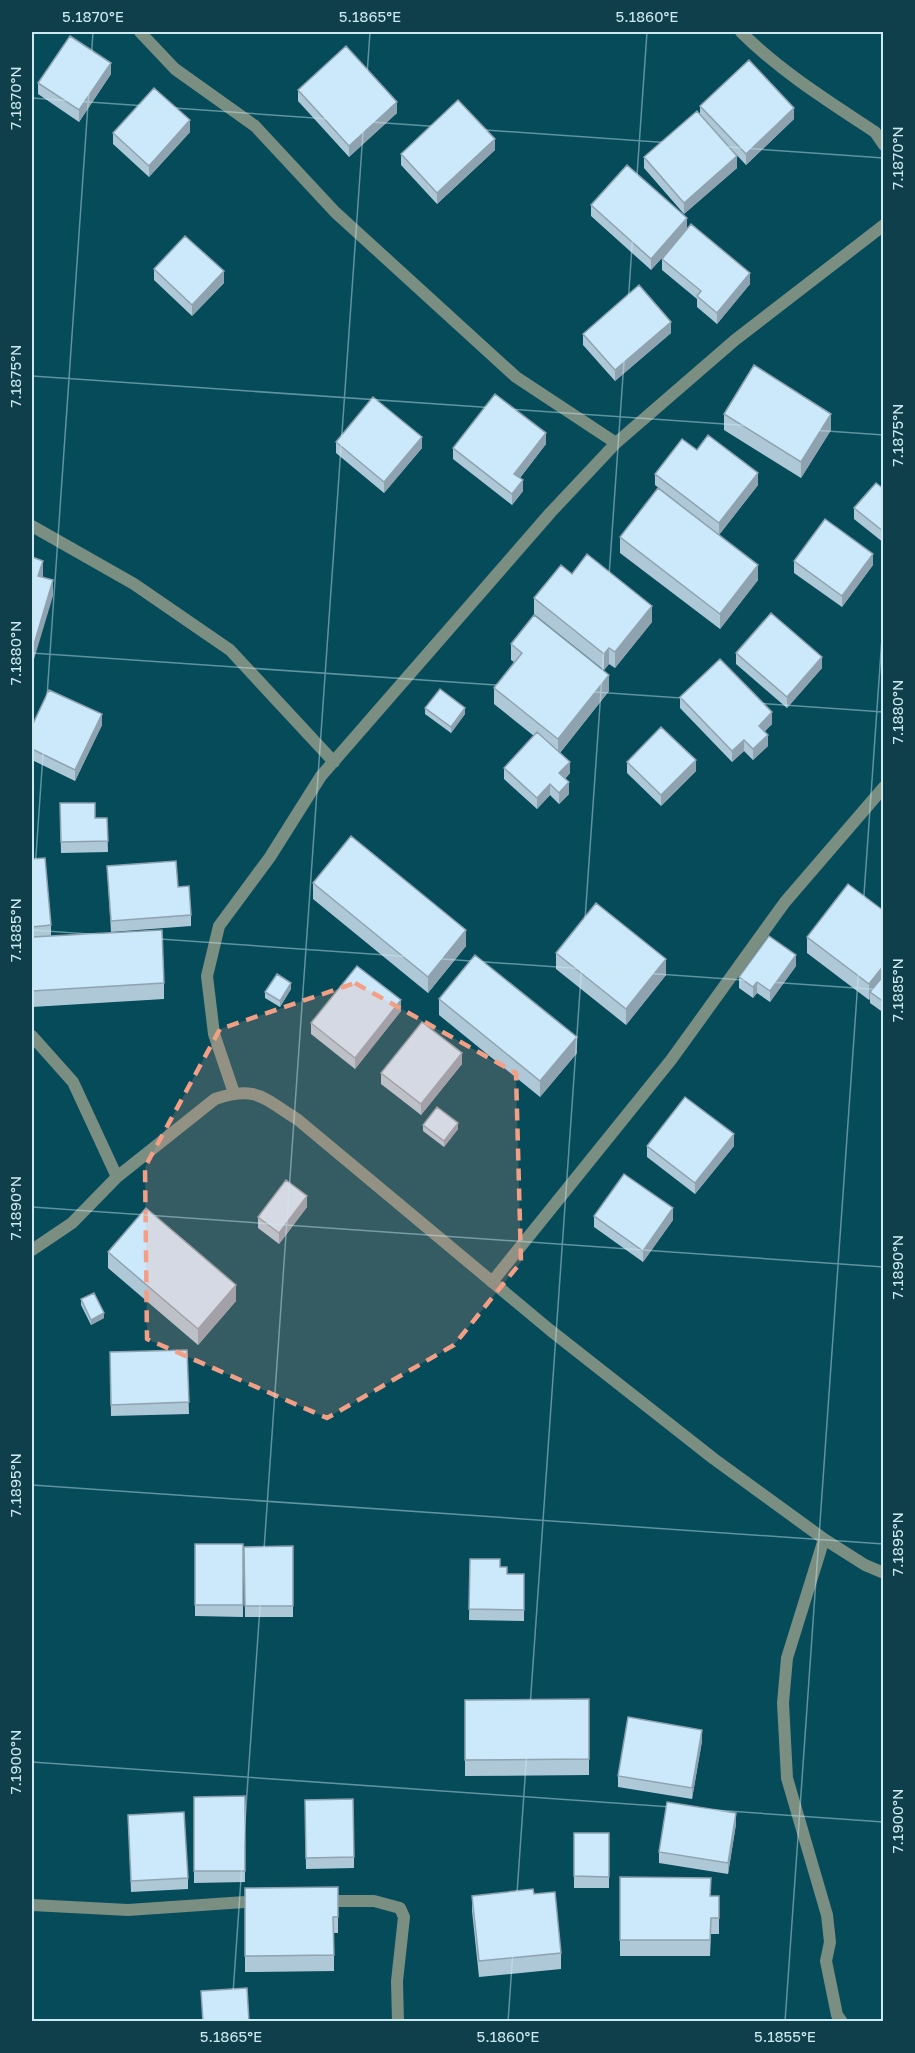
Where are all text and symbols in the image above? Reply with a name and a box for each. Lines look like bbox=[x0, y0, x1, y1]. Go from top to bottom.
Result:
text: 5.1870°E bbox=[62, 7, 124, 25]
text: 5.1865°E bbox=[339, 7, 401, 25]
text: 5.1860°E bbox=[615, 7, 679, 25]
text: 7.1870°N bbox=[6, 66, 24, 130]
text: 7.1870°N bbox=[888, 126, 906, 190]
text: 7.1875°N bbox=[6, 345, 24, 407]
text: 7.1875°N bbox=[888, 404, 906, 466]
text: 7.1880°N bbox=[6, 621, 24, 685]
text: 7.1880°N bbox=[888, 680, 906, 744]
text: 7.1885°N bbox=[6, 898, 24, 962]
text: 7.1885°N bbox=[888, 958, 906, 1022]
text: 7.1890°N bbox=[6, 1176, 24, 1240]
text: 7.1890°N bbox=[888, 1235, 906, 1299]
text: 7.1895°N bbox=[6, 1453, 24, 1517]
text: 7.1895°N bbox=[888, 1512, 906, 1576]
text: 7.1900°N bbox=[6, 1730, 24, 1794]
text: 7.1900°N bbox=[888, 1789, 906, 1853]
text: 5.1865°E bbox=[200, 2027, 262, 2045]
text: 5.1860°E bbox=[476, 2027, 540, 2045]
text: 5.1855°E bbox=[754, 2027, 816, 2045]

